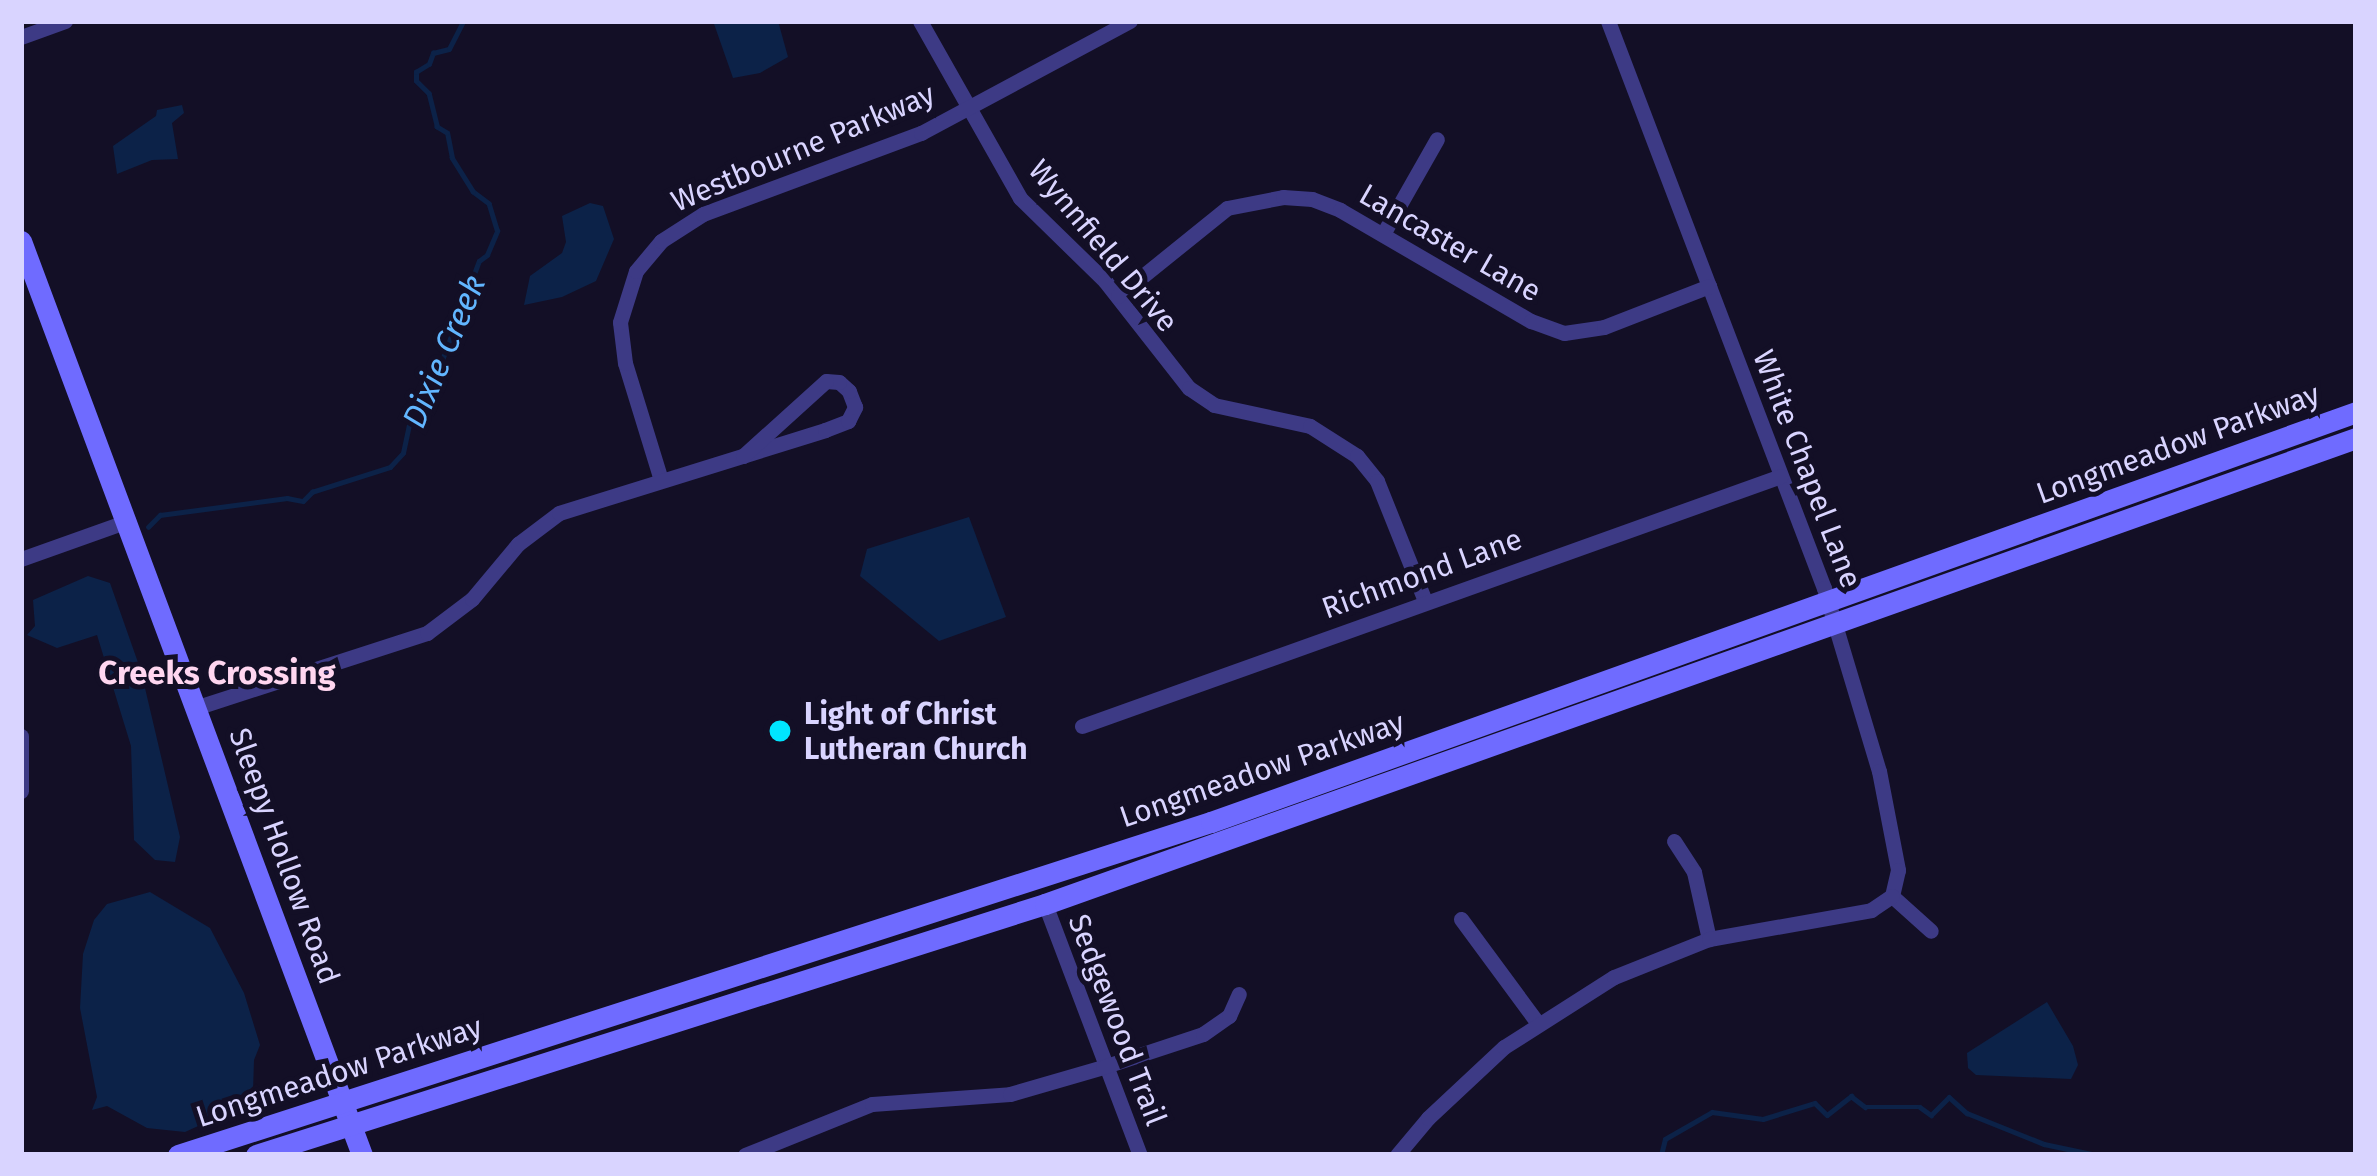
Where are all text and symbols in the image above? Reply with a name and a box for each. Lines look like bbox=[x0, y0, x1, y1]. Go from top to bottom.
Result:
street label: Westbourne Parkway bbox=[666, 76, 940, 220]
street label: Wynnfield Drive bbox=[1021, 153, 1185, 339]
street label: Lancaster Lane bbox=[1353, 176, 1547, 310]
water label: Dixie Creek bbox=[395, 270, 495, 434]
street label: White Chapel Lane bbox=[1745, 345, 1869, 593]
street label: Longmeadow Parkway bbox=[2031, 376, 2325, 512]
street label: Richmond Lane bbox=[1317, 521, 1527, 627]
district label: Creeks Crossing bbox=[98, 654, 336, 694]
place label: Light of Christ Lutheran Church bbox=[804, 696, 1028, 766]
street label: Longmeadow Parkway bbox=[1115, 704, 1409, 836]
marker: Light of Christ Lutheran Church bbox=[767, 718, 793, 744]
street label: Sleepy Hollow Road bbox=[221, 723, 347, 989]
street label: Sedgewood Trail bbox=[1060, 909, 1174, 1131]
street label: Longmeadow Parkway bbox=[191, 1009, 487, 1135]

